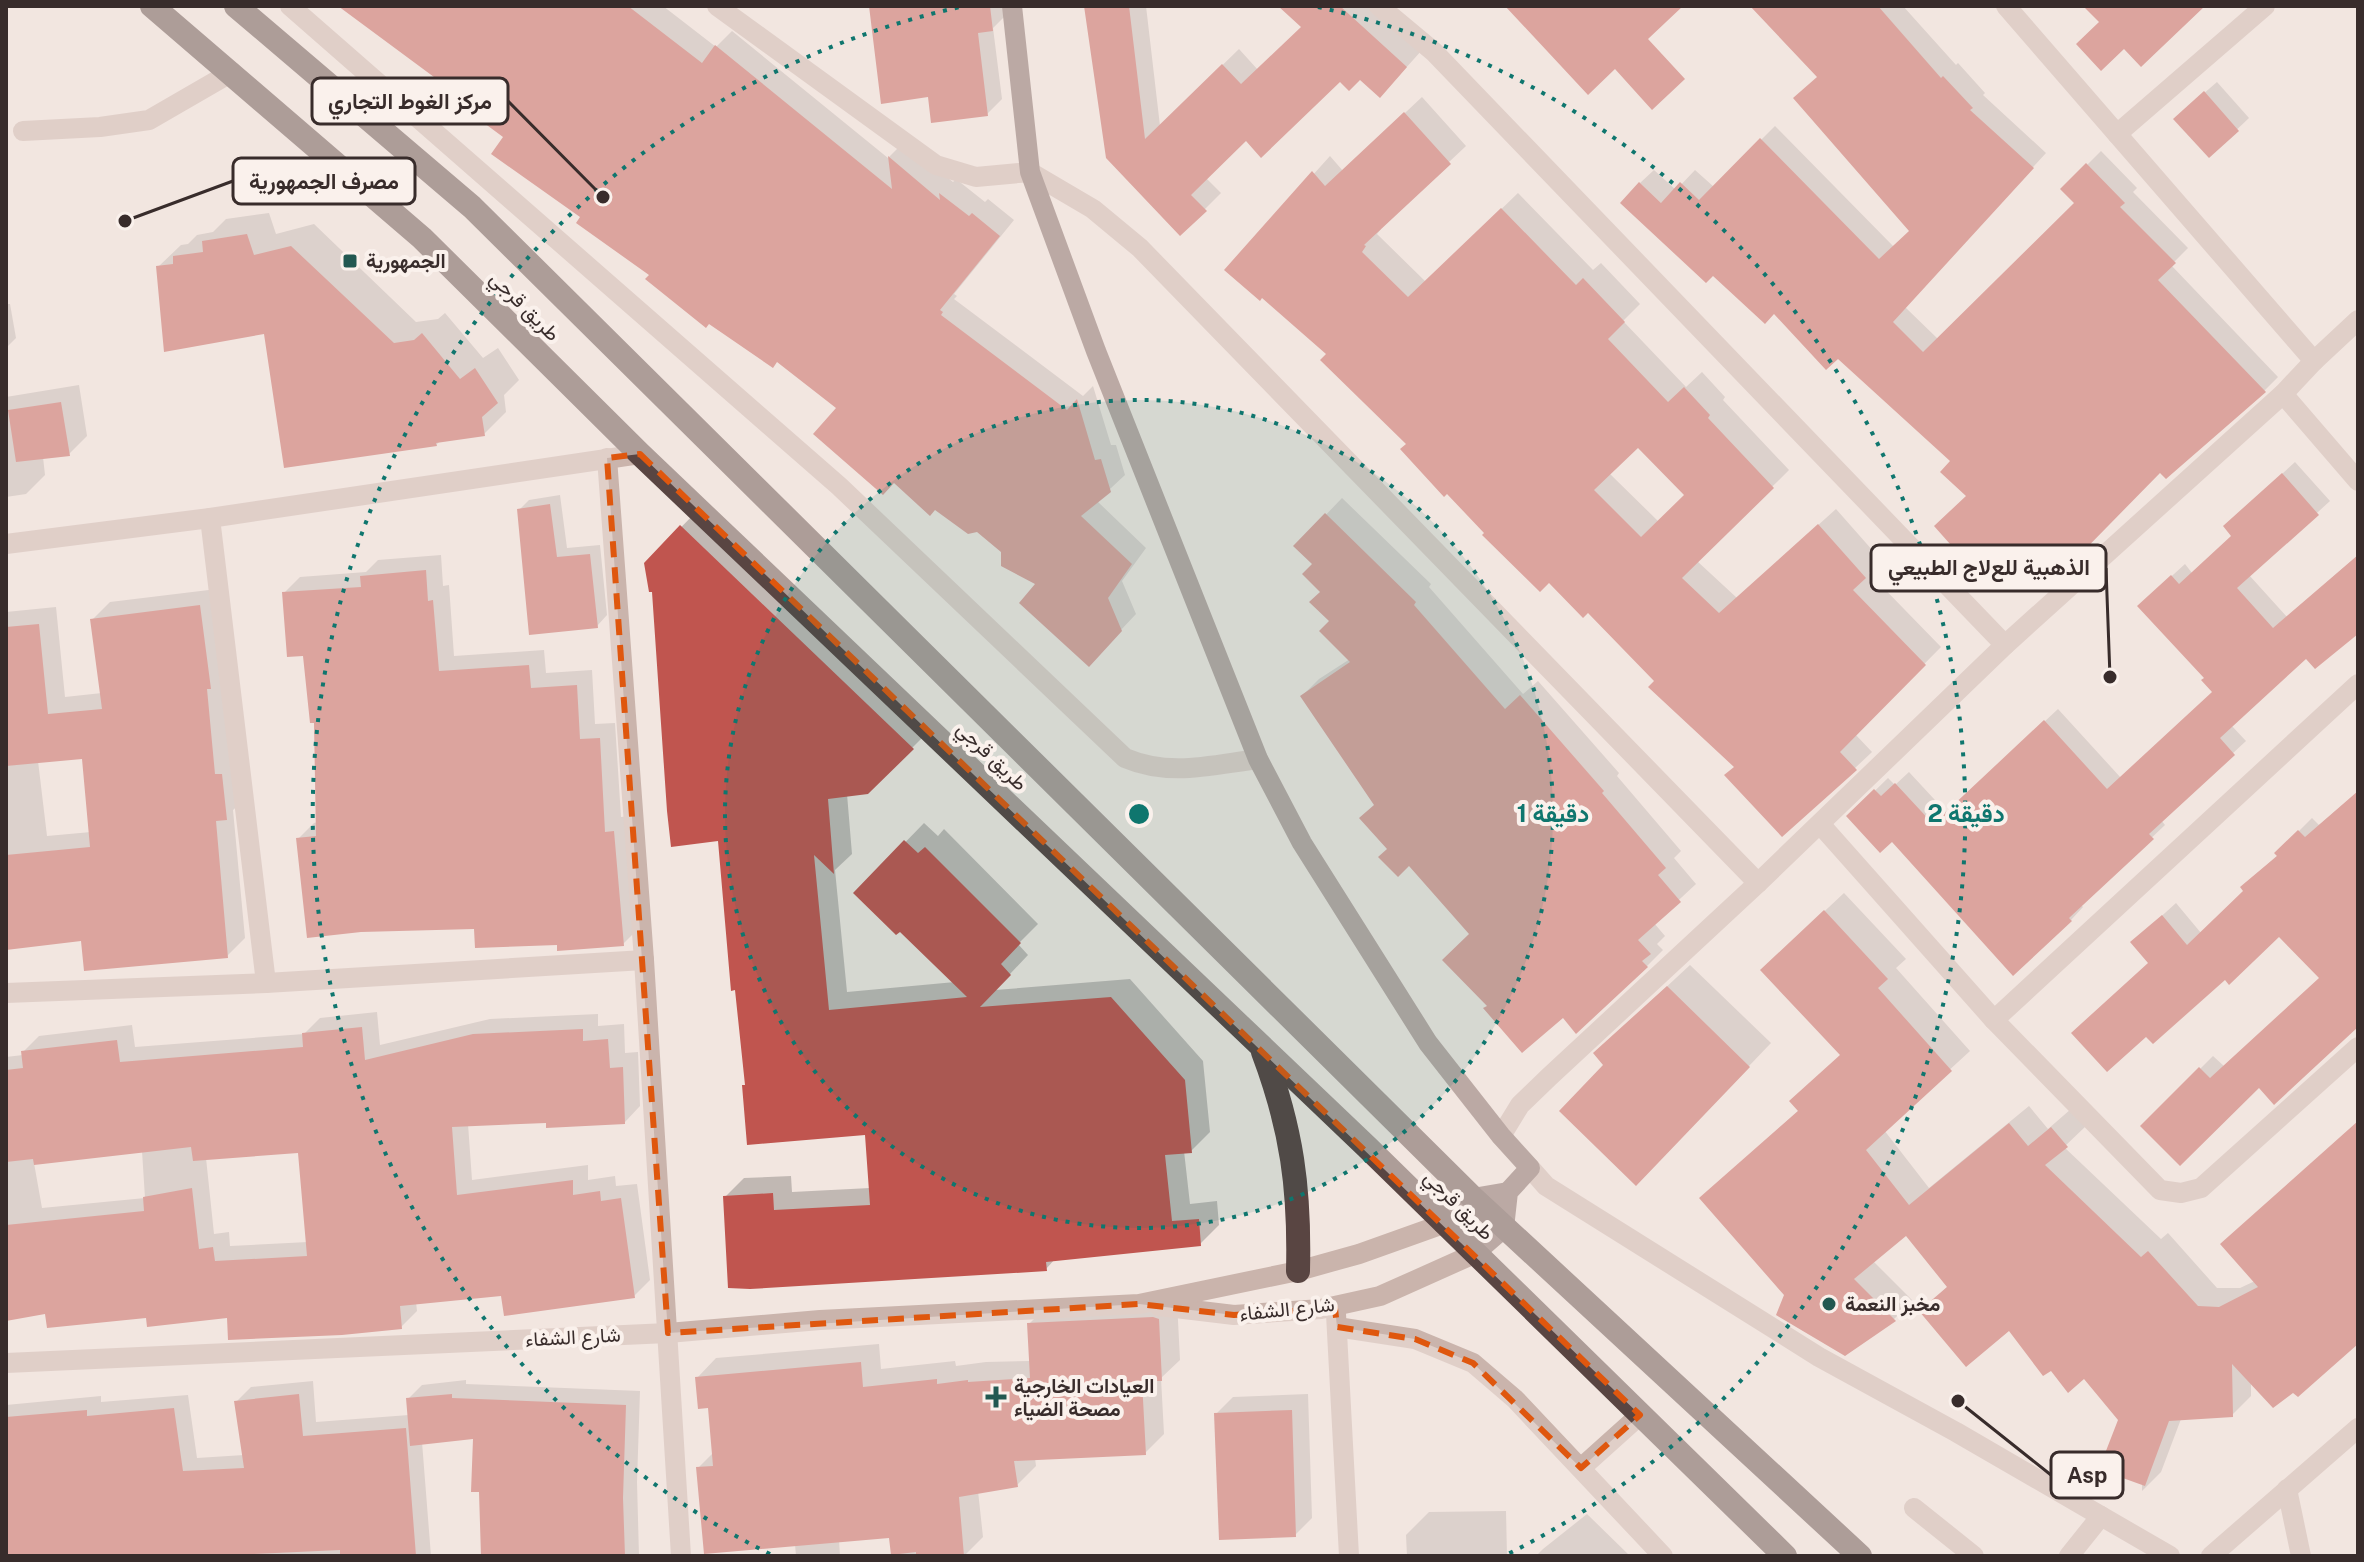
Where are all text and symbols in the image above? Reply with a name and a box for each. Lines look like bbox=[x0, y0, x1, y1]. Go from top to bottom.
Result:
callout: مركز الغوط التجاري bbox=[312, 78, 508, 124]
text: مركز الغوط التجاري bbox=[328, 88, 492, 120]
callout: مصرف الجمهورية bbox=[233, 158, 415, 204]
text: مصرف الجمهورية bbox=[249, 168, 399, 195]
place label: الجمهورية bbox=[366, 249, 446, 274]
marker: الجمهورية bbox=[341, 252, 359, 270]
street label: طريق قرجي bbox=[482, 266, 565, 349]
callout: الذهبية للعﻻج الطبيعي bbox=[1871, 545, 2106, 591]
text: الذهبية للعﻻج الطبيعي bbox=[1888, 554, 2090, 586]
street label: طريق قرجي bbox=[948, 716, 1032, 799]
text: 1 دقيقة bbox=[1517, 799, 1589, 828]
text: 2 دقيقة bbox=[1927, 799, 2005, 828]
centre of rings bbox=[1125, 800, 1153, 828]
street label: طريق قرجي bbox=[1416, 1165, 1499, 1248]
street label: شارع الشفاء bbox=[1238, 1292, 1336, 1328]
place label: مخبز النعمة bbox=[1845, 1292, 1940, 1317]
marker: مخبز النعمة bbox=[1820, 1295, 1838, 1313]
street label: شارع الشفاء bbox=[525, 1323, 621, 1353]
place label: العيادات الخارجية مصحة الضياء bbox=[1014, 1374, 1154, 1421]
marker: العيادات الخارجية مصحة الضياء bbox=[985, 1386, 1007, 1408]
callout: Asp bbox=[2051, 1452, 2123, 1498]
text: Asp bbox=[2067, 1462, 2107, 1488]

